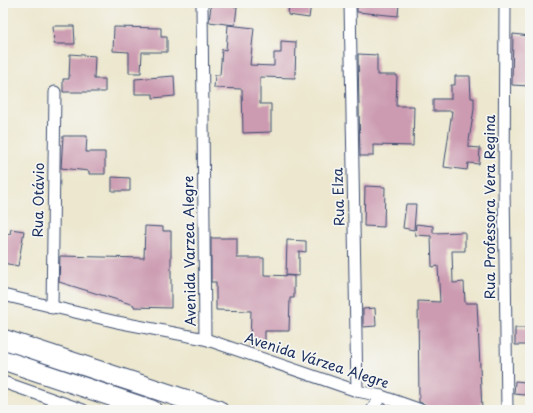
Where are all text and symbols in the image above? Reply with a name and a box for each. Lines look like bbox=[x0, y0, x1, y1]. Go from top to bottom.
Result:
street label: Rua Professora Vera Regina bbox=[479, 115, 500, 299]
street label: Rua Otávio bbox=[27, 162, 49, 238]
street label: Rua Elza bbox=[326, 167, 350, 227]
street label: Avenida Varzea Alegre bbox=[177, 175, 201, 327]
street label: Avenida Várzea Alegre bbox=[242, 327, 392, 393]

